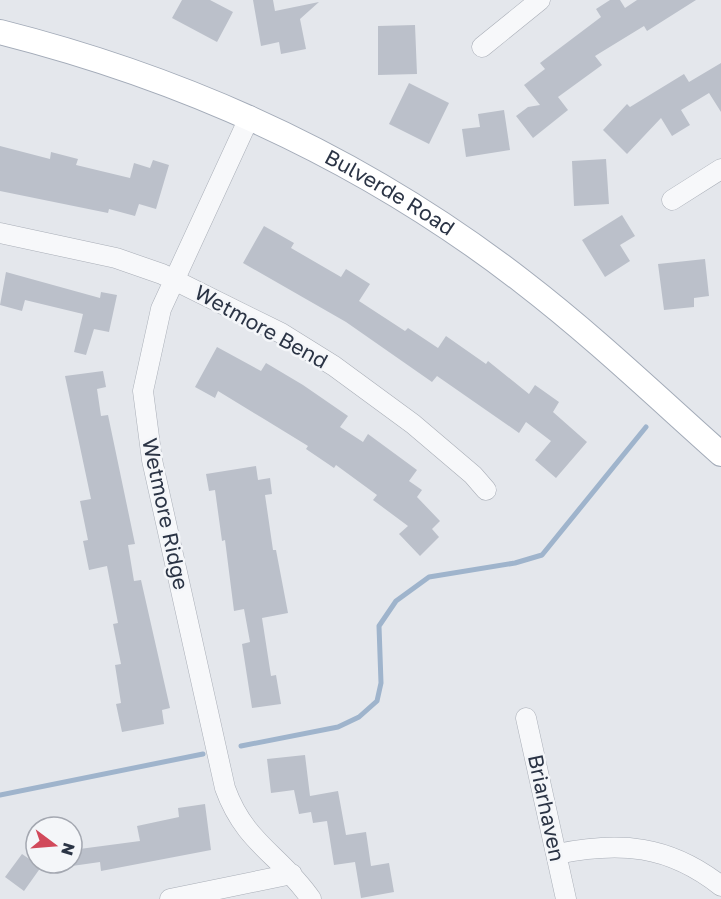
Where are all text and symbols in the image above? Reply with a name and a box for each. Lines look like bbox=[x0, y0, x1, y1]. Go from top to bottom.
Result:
street label: Bulverde Road bbox=[321, 143, 460, 241]
street label: Wetmore Bend bbox=[190, 279, 333, 374]
street label: Wetmore Ridge bbox=[137, 436, 195, 592]
street label: Briarhaven bbox=[523, 752, 571, 864]
north arrow bbox=[24, 815, 84, 875]
text: N bbox=[57, 841, 80, 858]

